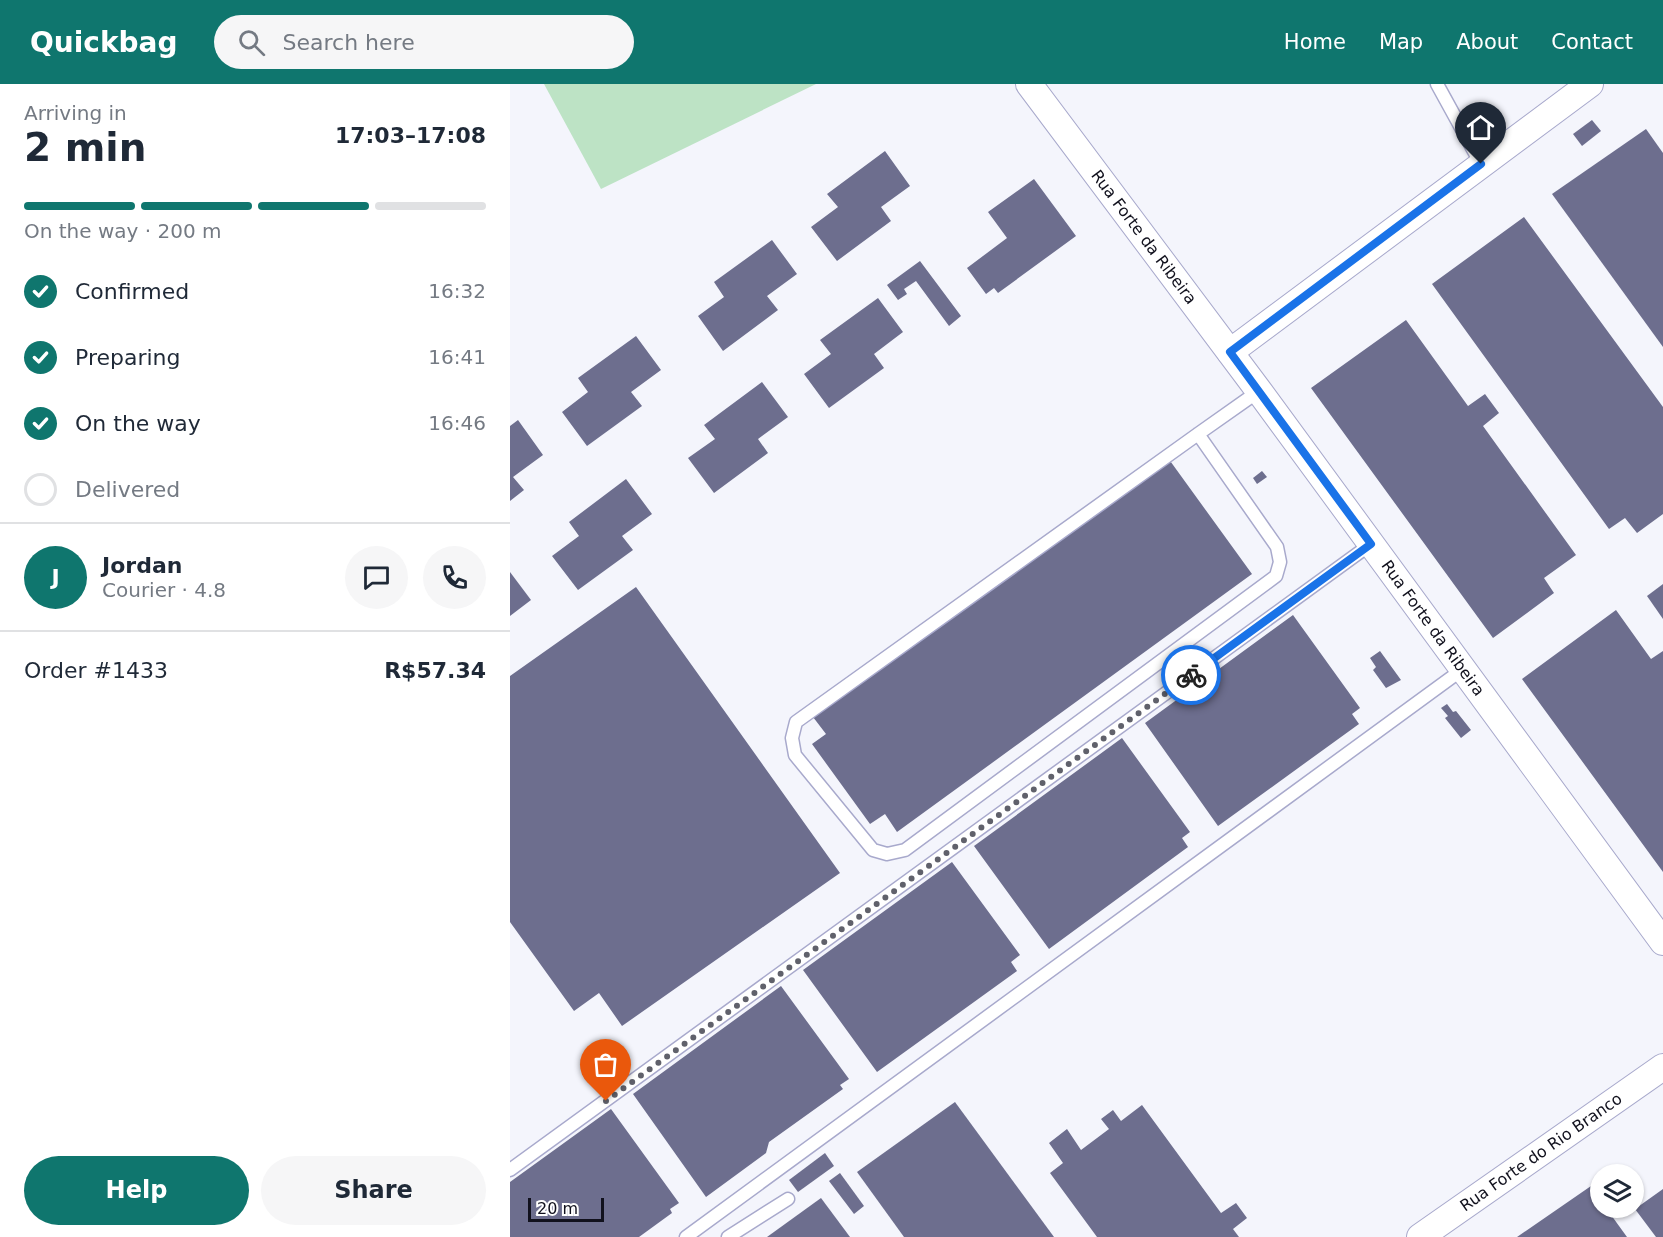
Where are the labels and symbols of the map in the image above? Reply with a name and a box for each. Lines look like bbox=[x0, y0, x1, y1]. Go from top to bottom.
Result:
pin bbox=[1455, 102, 1506, 164]
street label: Rua Forte da Ribeira bbox=[1087, 166, 1201, 308]
street label: Rua Forte da Ribeira bbox=[1377, 556, 1489, 700]
courier bbox=[1161, 645, 1221, 705]
pin bbox=[580, 1039, 631, 1101]
street label: Rua Forte do Rio Branco bbox=[1456, 1089, 1626, 1215]
scale bar bbox=[528, 1195, 604, 1222]

